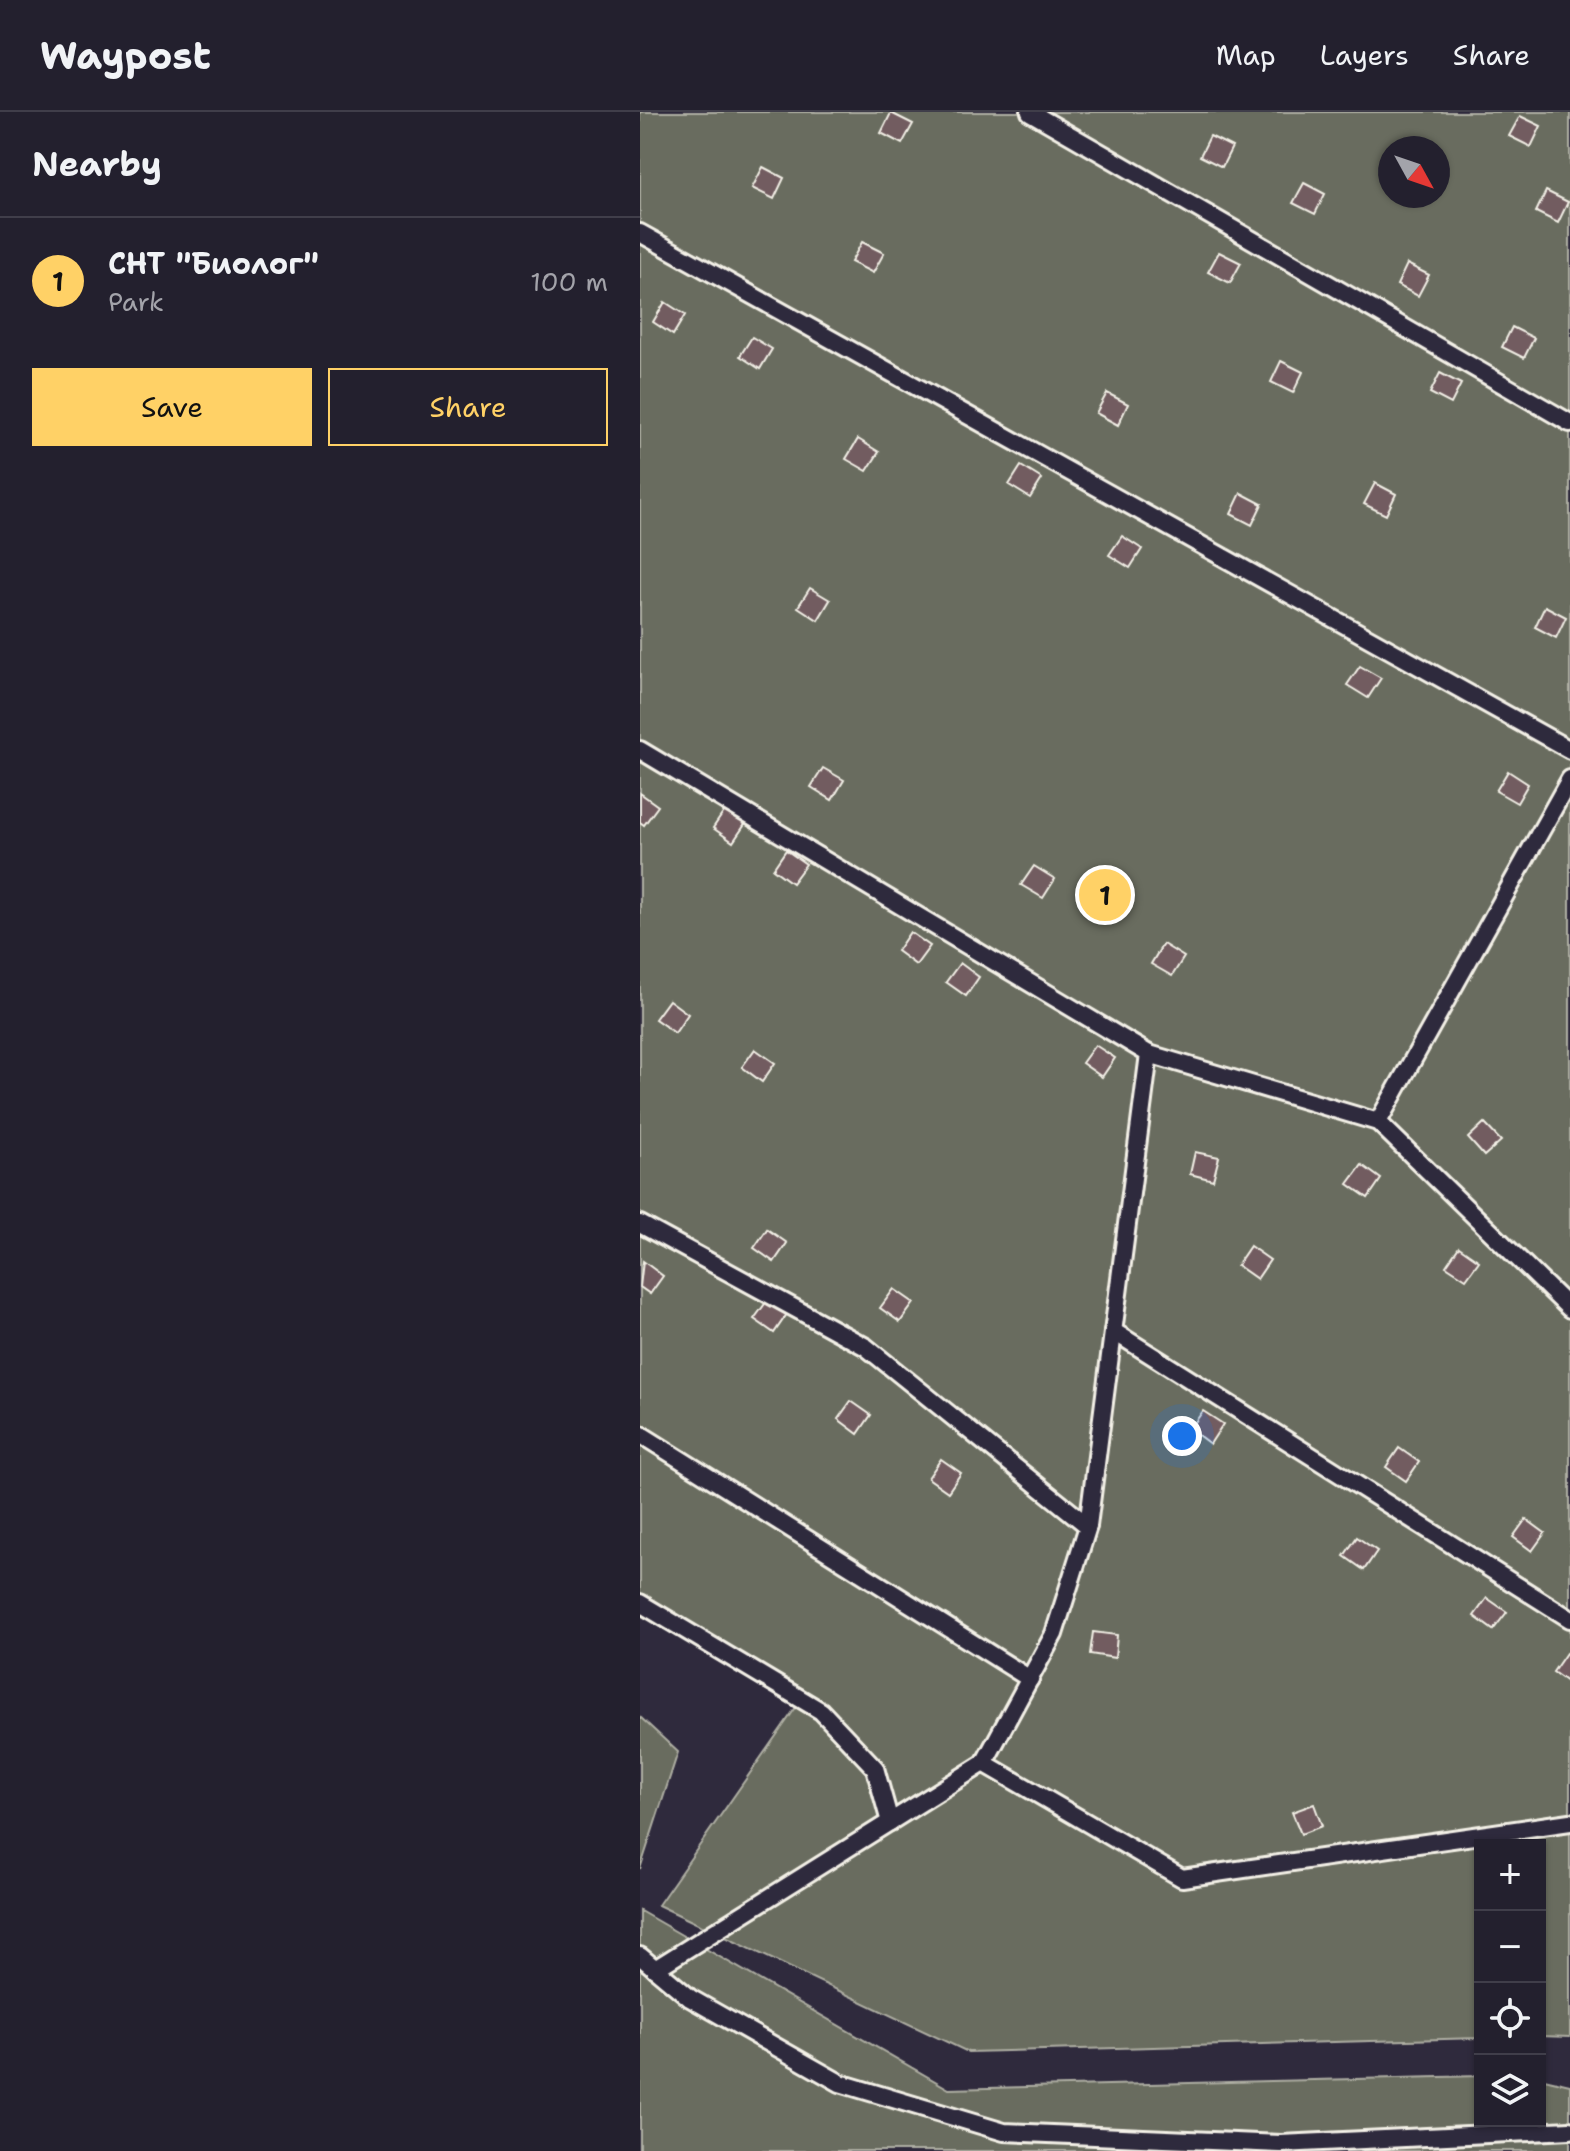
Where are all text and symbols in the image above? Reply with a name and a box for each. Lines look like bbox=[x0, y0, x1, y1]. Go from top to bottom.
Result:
text: Waypost bbox=[40, 30, 211, 81]
text: Map bbox=[1216, 36, 1276, 74]
text: Layers bbox=[1320, 36, 1409, 74]
text: Share bbox=[1453, 36, 1530, 74]
north arrow bbox=[1378, 136, 1450, 208]
text: Nearby bbox=[32, 141, 162, 187]
text: СНТ "Биолог" bbox=[108, 243, 319, 284]
text: 1 bbox=[52, 264, 64, 299]
text: 100 m bbox=[530, 264, 608, 299]
text: Park bbox=[108, 284, 164, 319]
button: Save bbox=[32, 368, 312, 446]
button: Share bbox=[328, 368, 608, 446]
pin: 1 bbox=[1079, 865, 1131, 925]
your location bbox=[1162, 1416, 1202, 1456]
map controls bbox=[1474, 1839, 1546, 2127]
button: + bbox=[1474, 1839, 1546, 1911]
button: − bbox=[1474, 1911, 1546, 1983]
button: locate bbox=[1474, 1983, 1546, 2055]
button: layers bbox=[1474, 2055, 1546, 2127]

